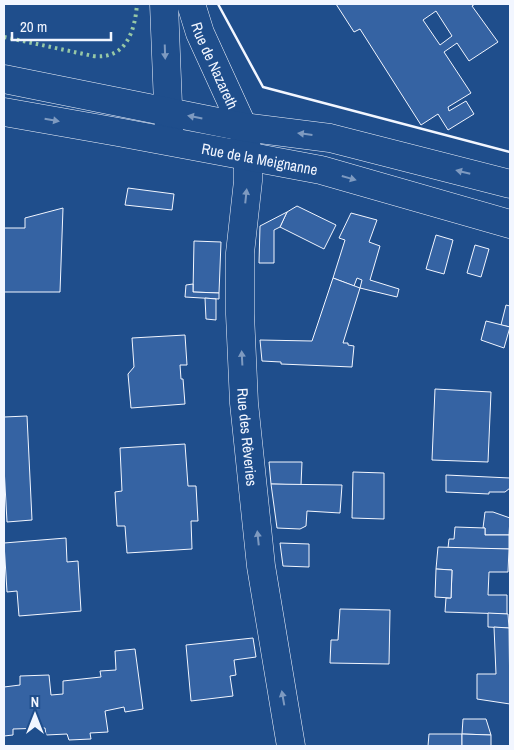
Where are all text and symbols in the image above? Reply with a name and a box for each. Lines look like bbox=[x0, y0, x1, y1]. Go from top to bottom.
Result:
scale bar bbox=[12, 10, 111, 42]
text: 20 m bbox=[20, 16, 47, 37]
street label: Rue de Nazareth bbox=[187, 19, 244, 112]
one-way arrow bbox=[161, 45, 169, 61]
one-way arrow bbox=[188, 113, 203, 121]
one-way arrow bbox=[44, 117, 60, 125]
one-way arrow bbox=[297, 130, 313, 138]
street label: Rue de la Meignanne bbox=[200, 137, 320, 180]
one-way arrow bbox=[455, 168, 471, 176]
one-way arrow bbox=[341, 174, 356, 182]
one-way arrow bbox=[242, 188, 250, 204]
one-way arrow bbox=[237, 350, 245, 366]
street label: Rue des Rêveries bbox=[233, 388, 263, 487]
one-way arrow bbox=[254, 529, 262, 545]
north arrow bbox=[10, 690, 60, 740]
one-way arrow bbox=[278, 690, 286, 706]
text: N bbox=[31, 693, 39, 711]

